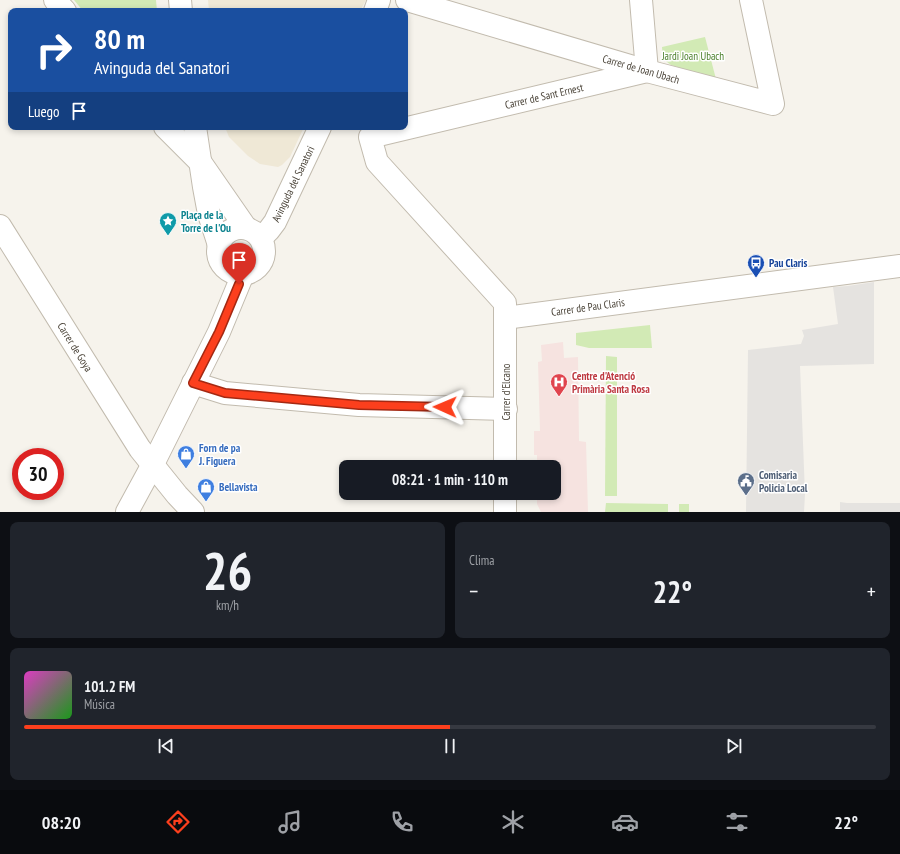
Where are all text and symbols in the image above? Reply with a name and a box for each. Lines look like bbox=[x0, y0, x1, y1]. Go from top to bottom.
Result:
text: 80 m bbox=[94, 20, 145, 57]
icon: right bbox=[28, 24, 80, 76]
park label: Jardi Joan Ubach bbox=[661, 49, 724, 63]
street label: Carrer de Joan Ubach bbox=[601, 51, 681, 87]
text: Avinguda del Sanatori bbox=[94, 56, 230, 79]
street label: Carrer de Sant Ernest bbox=[503, 80, 585, 112]
icon: arrive bbox=[68, 100, 90, 122]
text: Luego bbox=[28, 102, 60, 121]
street label: Avinguda del Sanatori bbox=[269, 144, 317, 224]
place label: Plaça de la Torre de l'Ou bbox=[181, 208, 231, 235]
place icon: Plaça de la Torre de l'Ou bbox=[158, 211, 178, 236]
pin bbox=[222, 243, 256, 284]
icon: arrive bbox=[228, 249, 250, 271]
bus stop icon: Pau Claris bbox=[746, 253, 766, 278]
place label: Pau Claris bbox=[769, 256, 808, 270]
street label: Carrer de Pau Claris bbox=[550, 295, 626, 319]
street label: Carrer de Goya bbox=[54, 320, 96, 374]
street label: Carrer d'Elcano bbox=[499, 363, 513, 421]
place label: Centre d'Atenció Primària Santa Rosa bbox=[572, 369, 650, 396]
hospital icon: Centre d'Atenció Primària Santa Rosa bbox=[549, 372, 569, 397]
position arrow bbox=[424, 386, 466, 428]
place label: Forn de pa J. Figuera bbox=[198, 441, 241, 468]
shop icon: Forn de pa J. Figuera bbox=[176, 444, 196, 469]
speed limit sign: 30 bbox=[12, 448, 64, 500]
place label: Comisaria Policia Local bbox=[759, 468, 808, 495]
text: 08:21 · 1 min · 110 m bbox=[392, 470, 508, 489]
public building icon: Comisaria Policia Local bbox=[736, 471, 756, 496]
shop icon: Bellavista bbox=[196, 477, 216, 502]
place label: Bellavista bbox=[219, 480, 258, 494]
text: 26 bbox=[203, 537, 252, 604]
text: Clima bbox=[469, 552, 494, 569]
text: 22° bbox=[653, 572, 692, 611]
text: − bbox=[469, 577, 478, 605]
text: + bbox=[867, 577, 876, 605]
text: km/h bbox=[216, 597, 239, 614]
text: 101.2 FM bbox=[84, 677, 135, 696]
text: Música bbox=[84, 696, 115, 713]
icon: previous bbox=[155, 735, 177, 757]
icon: pause bbox=[439, 735, 461, 757]
icon: next bbox=[723, 735, 745, 757]
icon: directions bbox=[164, 808, 192, 836]
icon: music bbox=[276, 808, 304, 836]
icon: phone bbox=[388, 808, 416, 836]
icon: climate bbox=[499, 808, 527, 836]
icon: car bbox=[611, 808, 639, 836]
icon: filters bbox=[723, 808, 751, 836]
text: 08:20 bbox=[42, 811, 81, 834]
text: 22° bbox=[834, 811, 858, 834]

